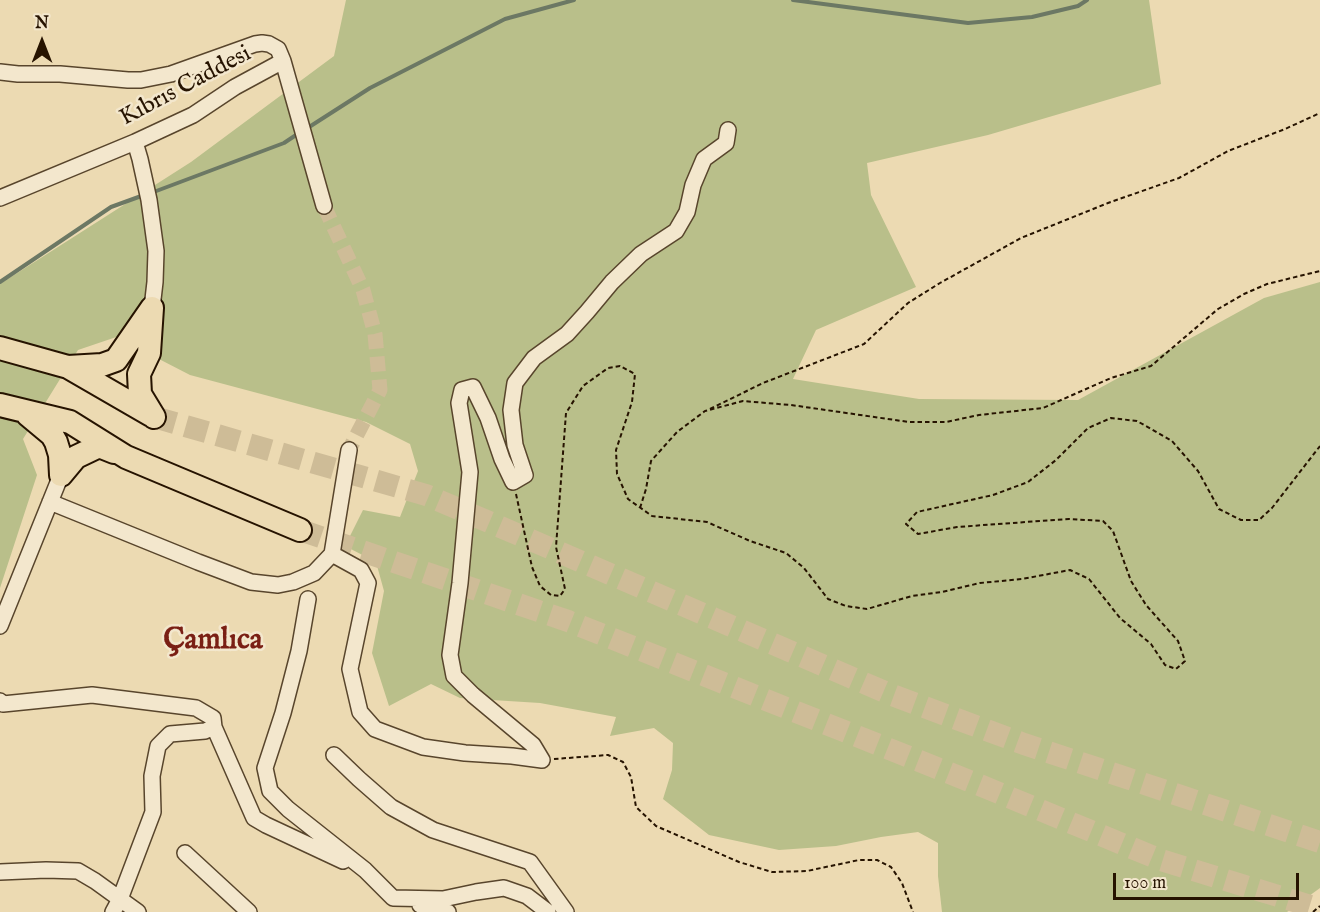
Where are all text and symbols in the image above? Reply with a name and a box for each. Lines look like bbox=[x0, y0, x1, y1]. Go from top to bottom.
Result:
north arrow bbox=[12, 12, 72, 72]
text: N bbox=[35, 14, 49, 34]
street label: Kıbrıs Caddesi bbox=[115, 40, 257, 134]
district label: Çamlıca bbox=[163, 624, 263, 660]
scale bar bbox=[1116, 861, 1302, 899]
text: 100 m bbox=[1124, 872, 1166, 895]

